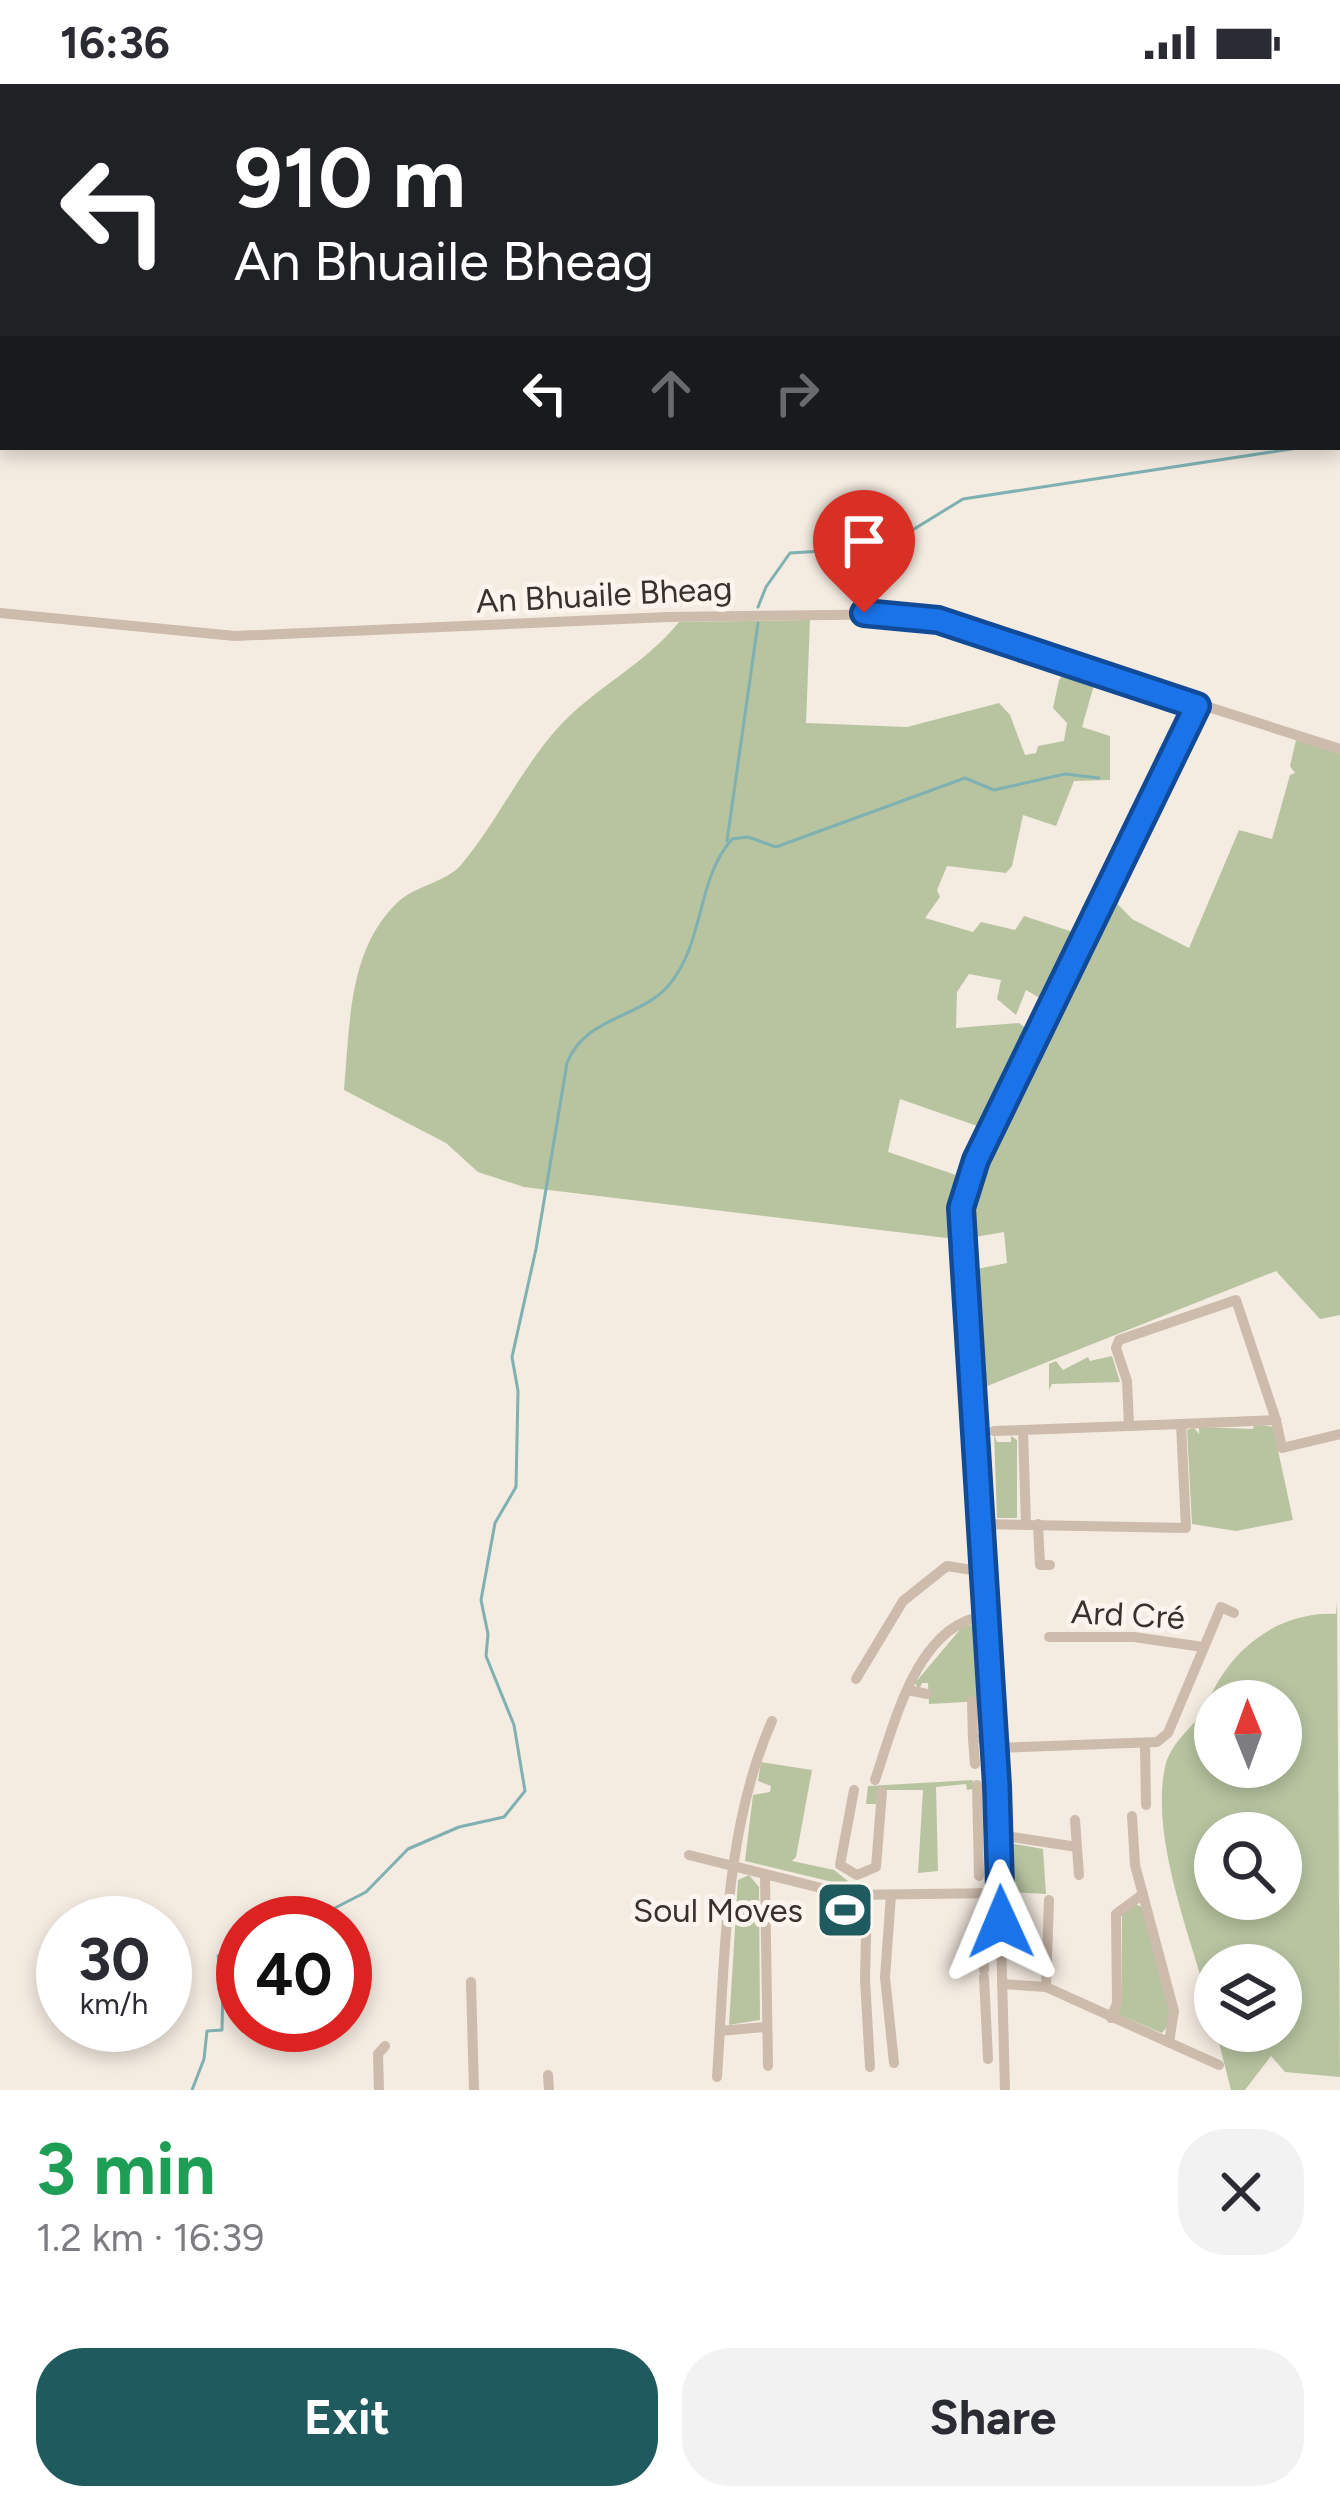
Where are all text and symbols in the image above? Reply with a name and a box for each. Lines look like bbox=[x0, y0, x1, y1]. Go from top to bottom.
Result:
text: 16:36 bbox=[60, 15, 170, 69]
text: 910 m bbox=[234, 127, 466, 228]
icon: left bbox=[36, 132, 192, 288]
text: An Bhuaile Bheag bbox=[234, 229, 654, 294]
icon: left bbox=[512, 360, 578, 426]
icon: ahead bbox=[638, 360, 704, 426]
icon: right bbox=[764, 360, 830, 426]
pin bbox=[813, 490, 915, 613]
icon: arrive bbox=[831, 508, 897, 574]
street label: An Bhuaile Bheag bbox=[475, 568, 733, 621]
street label: Ard Cré bbox=[1070, 1592, 1186, 1637]
north arrow bbox=[1194, 1680, 1302, 1788]
map controls bbox=[1194, 1680, 1302, 2052]
button: search bbox=[1194, 1812, 1302, 1920]
position arrow bbox=[938, 1859, 1064, 1985]
sports icon: Soul Moves bbox=[814, 1879, 876, 1941]
place label: Soul Moves bbox=[633, 1891, 803, 1930]
speed limit sign: 40 bbox=[216, 1896, 372, 2052]
text: 30 bbox=[78, 1923, 150, 1995]
button: layers bbox=[1194, 1944, 1302, 2052]
text: km/h bbox=[80, 1985, 148, 2022]
text: 3 min bbox=[36, 2126, 216, 2212]
button: close bbox=[1178, 2129, 1304, 2255]
text: 1.2 km · 16:39 bbox=[36, 2214, 264, 2261]
button: Exit bbox=[36, 2348, 658, 2486]
button: Share bbox=[682, 2348, 1304, 2486]

